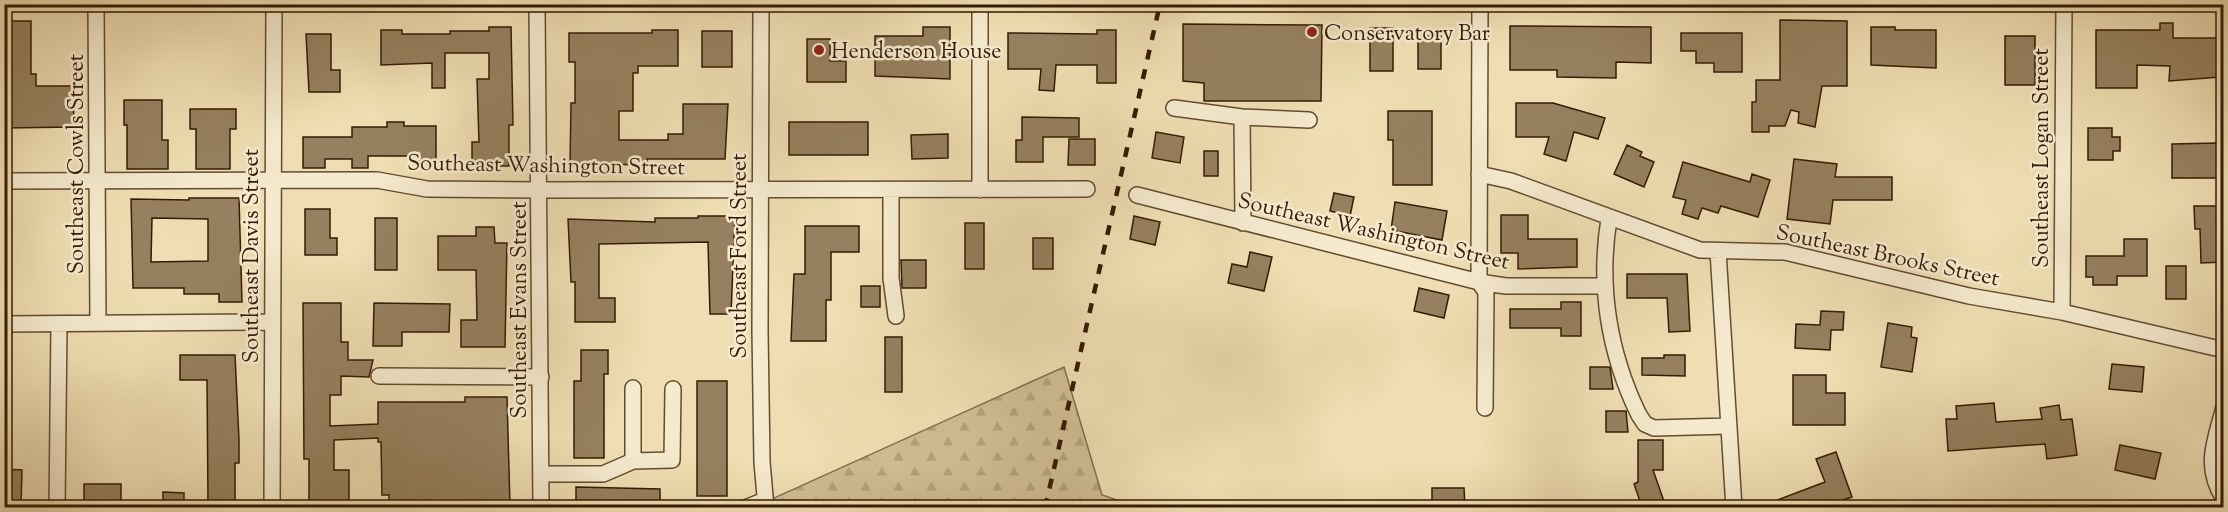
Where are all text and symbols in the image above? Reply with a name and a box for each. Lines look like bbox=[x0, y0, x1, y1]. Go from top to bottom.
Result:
place label: Conservatory Bar bbox=[1324, 19, 1490, 51]
marker: Conservatory Bar bbox=[1305, 25, 1319, 39]
place label: Henderson House bbox=[831, 37, 1002, 69]
marker: Henderson House bbox=[812, 43, 826, 57]
street label: Southeast Logan Street bbox=[2027, 48, 2059, 268]
street label: Southeast Cowls Street bbox=[62, 53, 94, 274]
street label: Southeast Davis Street bbox=[237, 148, 269, 363]
street label: Southeast Washington Street bbox=[407, 149, 686, 185]
street label: Southeast Ford Street bbox=[725, 153, 757, 359]
street label: Southeast Washington Street bbox=[1234, 186, 1513, 280]
street label: Southeast Evans Street bbox=[505, 201, 537, 419]
street label: Southeast Brooks Street bbox=[1773, 218, 2002, 296]

